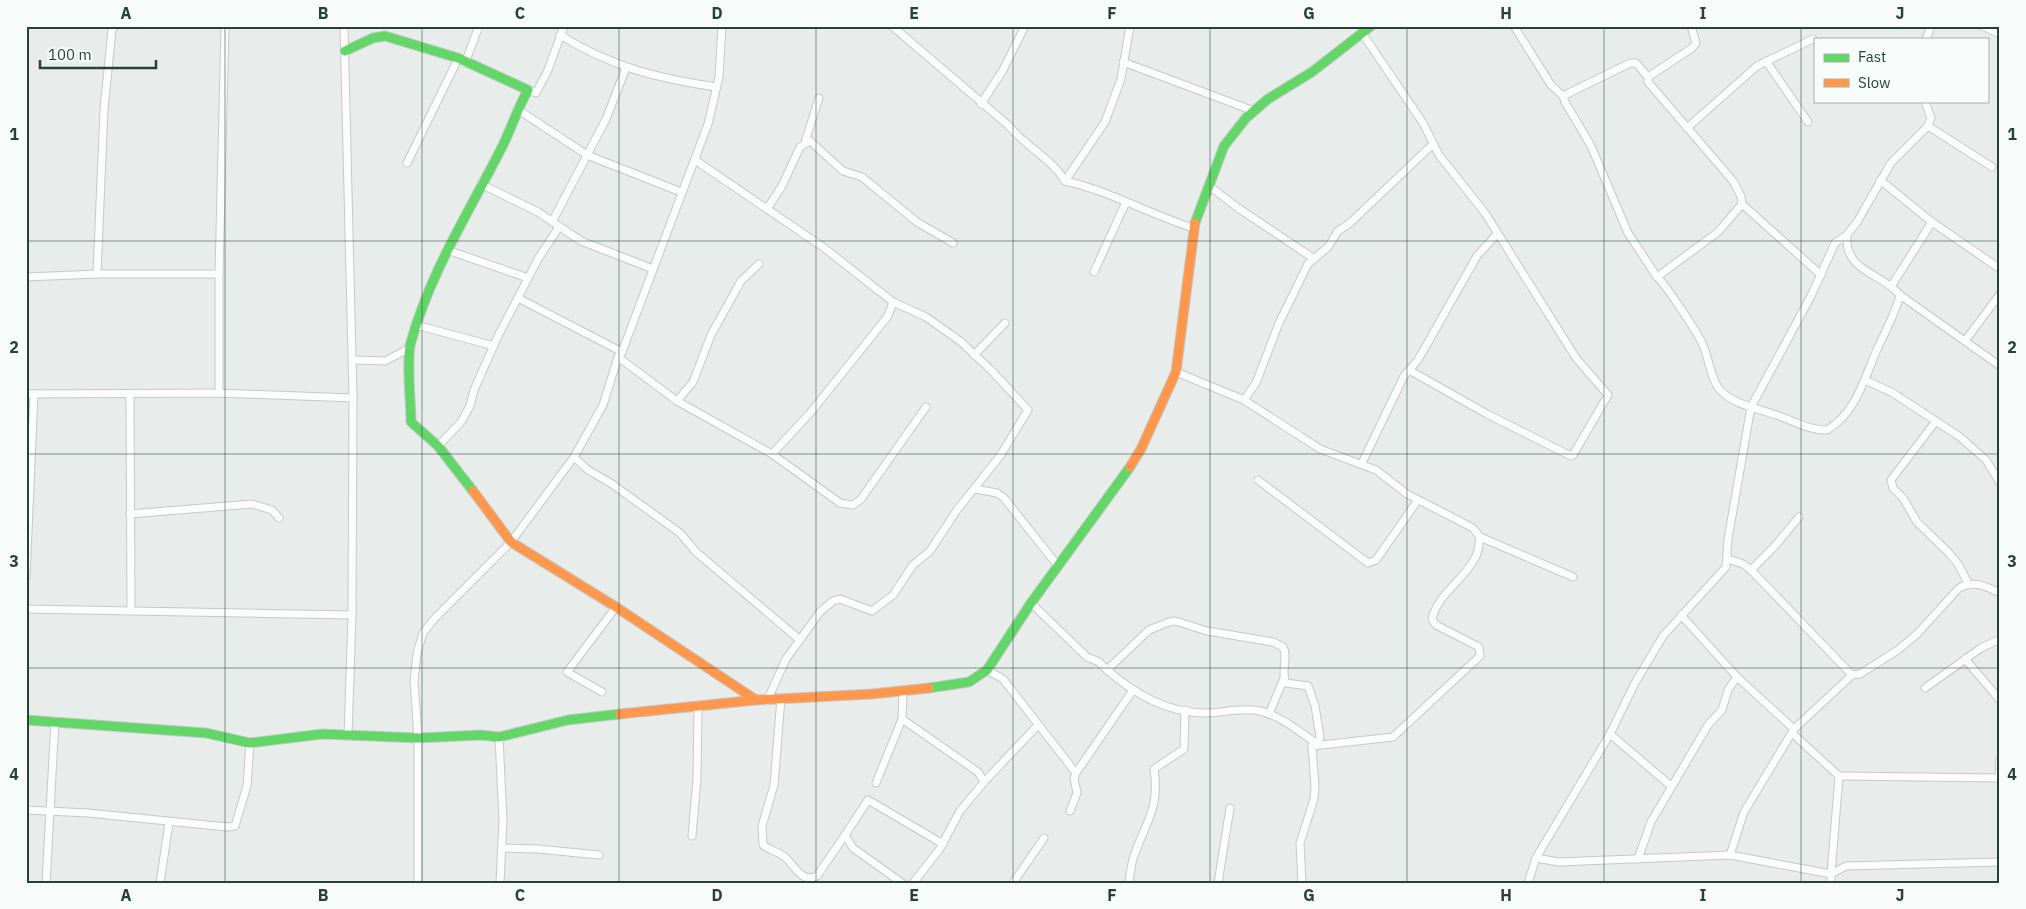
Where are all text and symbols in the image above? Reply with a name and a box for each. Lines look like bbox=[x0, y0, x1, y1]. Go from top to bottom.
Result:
text: A bbox=[121, 3, 132, 23]
text: B bbox=[318, 3, 329, 23]
text: C bbox=[515, 3, 525, 23]
text: D bbox=[711, 3, 723, 23]
text: E bbox=[909, 3, 919, 23]
text: F bbox=[1107, 3, 1117, 23]
text: G bbox=[1303, 3, 1315, 23]
text: H bbox=[1500, 3, 1512, 23]
text: I bbox=[1700, 3, 1707, 23]
text: J bbox=[1896, 3, 1904, 23]
scale bar bbox=[40, 38, 156, 70]
legend bbox=[1814, 38, 1988, 102]
text: 100 m bbox=[48, 45, 92, 64]
text: Fast bbox=[1858, 47, 1886, 66]
text: Slow bbox=[1858, 73, 1891, 92]
text: 1 bbox=[9, 124, 19, 144]
text: 1 bbox=[2007, 124, 2017, 144]
text: 2 bbox=[9, 337, 19, 357]
text: 2 bbox=[2007, 337, 2017, 357]
text: 3 bbox=[9, 551, 19, 571]
text: 3 bbox=[2007, 551, 2017, 571]
text: 4 bbox=[9, 764, 19, 784]
text: 4 bbox=[2007, 764, 2017, 784]
text: A bbox=[121, 885, 132, 905]
text: B bbox=[318, 885, 329, 905]
text: C bbox=[515, 885, 525, 905]
text: D bbox=[711, 885, 723, 905]
text: E bbox=[909, 885, 919, 905]
text: F bbox=[1107, 885, 1117, 905]
text: G bbox=[1303, 885, 1315, 905]
text: H bbox=[1500, 885, 1512, 905]
text: I bbox=[1700, 885, 1707, 905]
text: J bbox=[1896, 885, 1904, 905]

